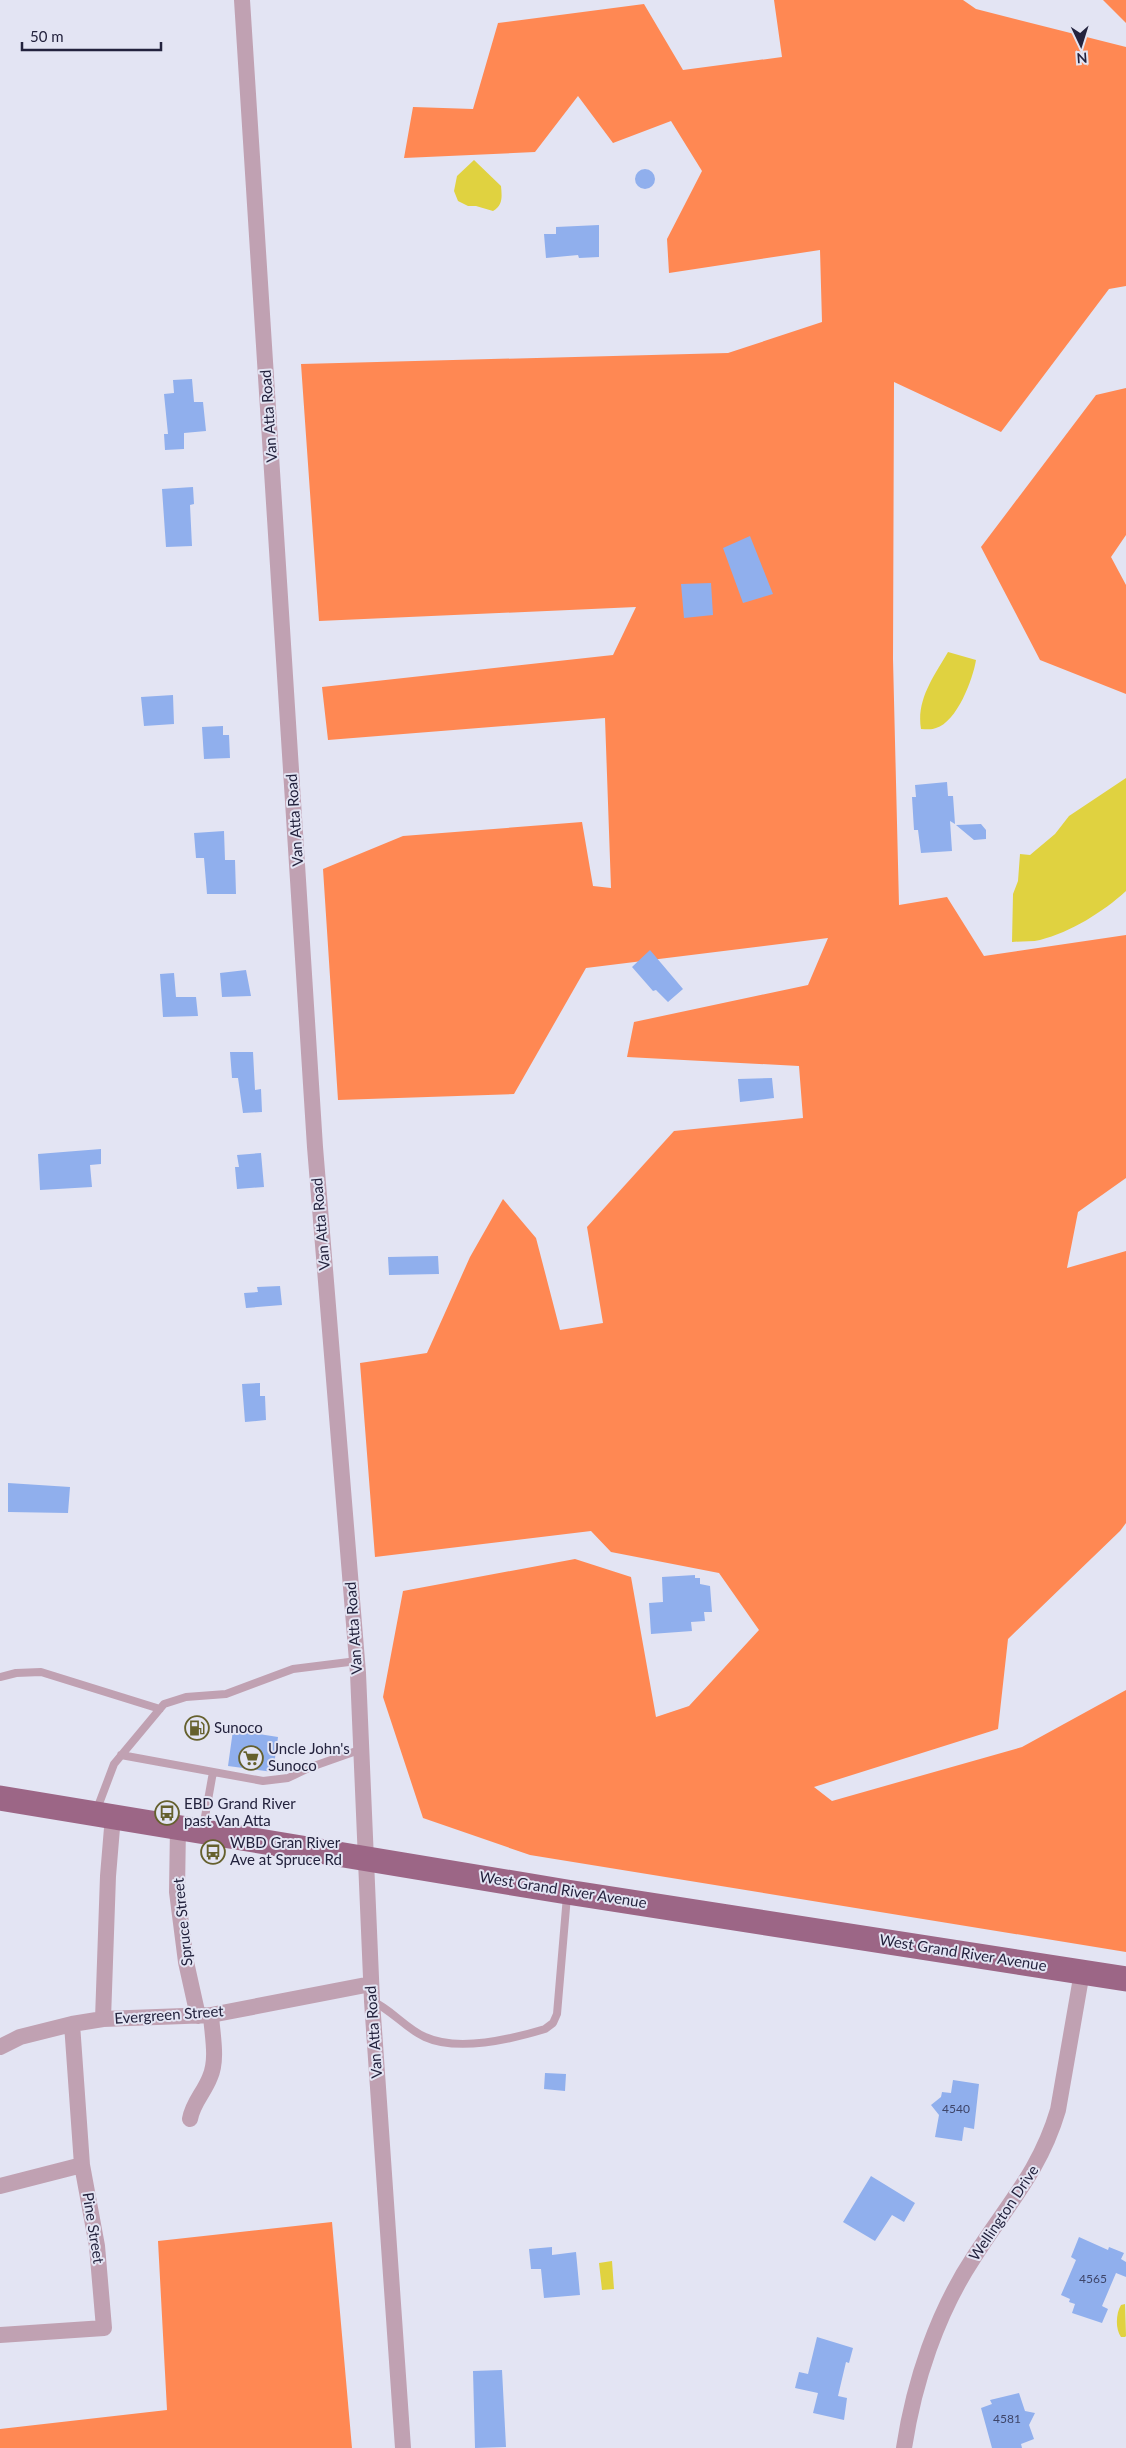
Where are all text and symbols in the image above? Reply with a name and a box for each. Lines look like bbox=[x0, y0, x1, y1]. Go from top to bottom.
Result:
scale bar bbox=[22, 20, 161, 52]
north arrow bbox=[1056, 20, 1106, 70]
text: 50 m bbox=[30, 27, 64, 45]
text: N bbox=[1076, 50, 1088, 67]
street label: Van Atta Road bbox=[256, 369, 280, 463]
street label: Van Atta Road bbox=[282, 773, 306, 867]
street label: Van Atta Road bbox=[307, 1177, 333, 1271]
street label: Van Atta Road bbox=[341, 1581, 365, 1675]
fuel station icon: Sunoco bbox=[184, 1715, 210, 1741]
place label: Sunoco bbox=[214, 1718, 263, 1736]
place label: Uncle John's Sunoco bbox=[268, 1739, 350, 1774]
supermarket icon: Uncle John's Sunoco bbox=[238, 1745, 264, 1771]
place label: EBD Grand River past Van Atta bbox=[184, 1794, 296, 1829]
bus stop icon: EBD Grand River past Van Atta bbox=[154, 1800, 180, 1826]
place label: WBD Gran River Ave at Spruce Rd bbox=[230, 1833, 342, 1868]
bus stop icon: WBD Gran River Ave at Spruce Rd bbox=[200, 1839, 226, 1865]
street label: West Grand River Avenue bbox=[478, 1867, 648, 1911]
street label: Spruce Street bbox=[168, 1877, 196, 1967]
street label: West Grand River Avenue bbox=[878, 1930, 1048, 1974]
street label: Van Atta Road bbox=[361, 1985, 385, 2079]
street label: Evergreen Street bbox=[114, 2001, 225, 2027]
house number: 4540 bbox=[942, 2101, 970, 2116]
street label: Wellington Drive bbox=[965, 2161, 1042, 2264]
street label: Pine Street bbox=[79, 2191, 109, 2266]
house number: 4565 bbox=[1079, 2271, 1107, 2286]
house number: 4581 bbox=[993, 2411, 1021, 2426]

